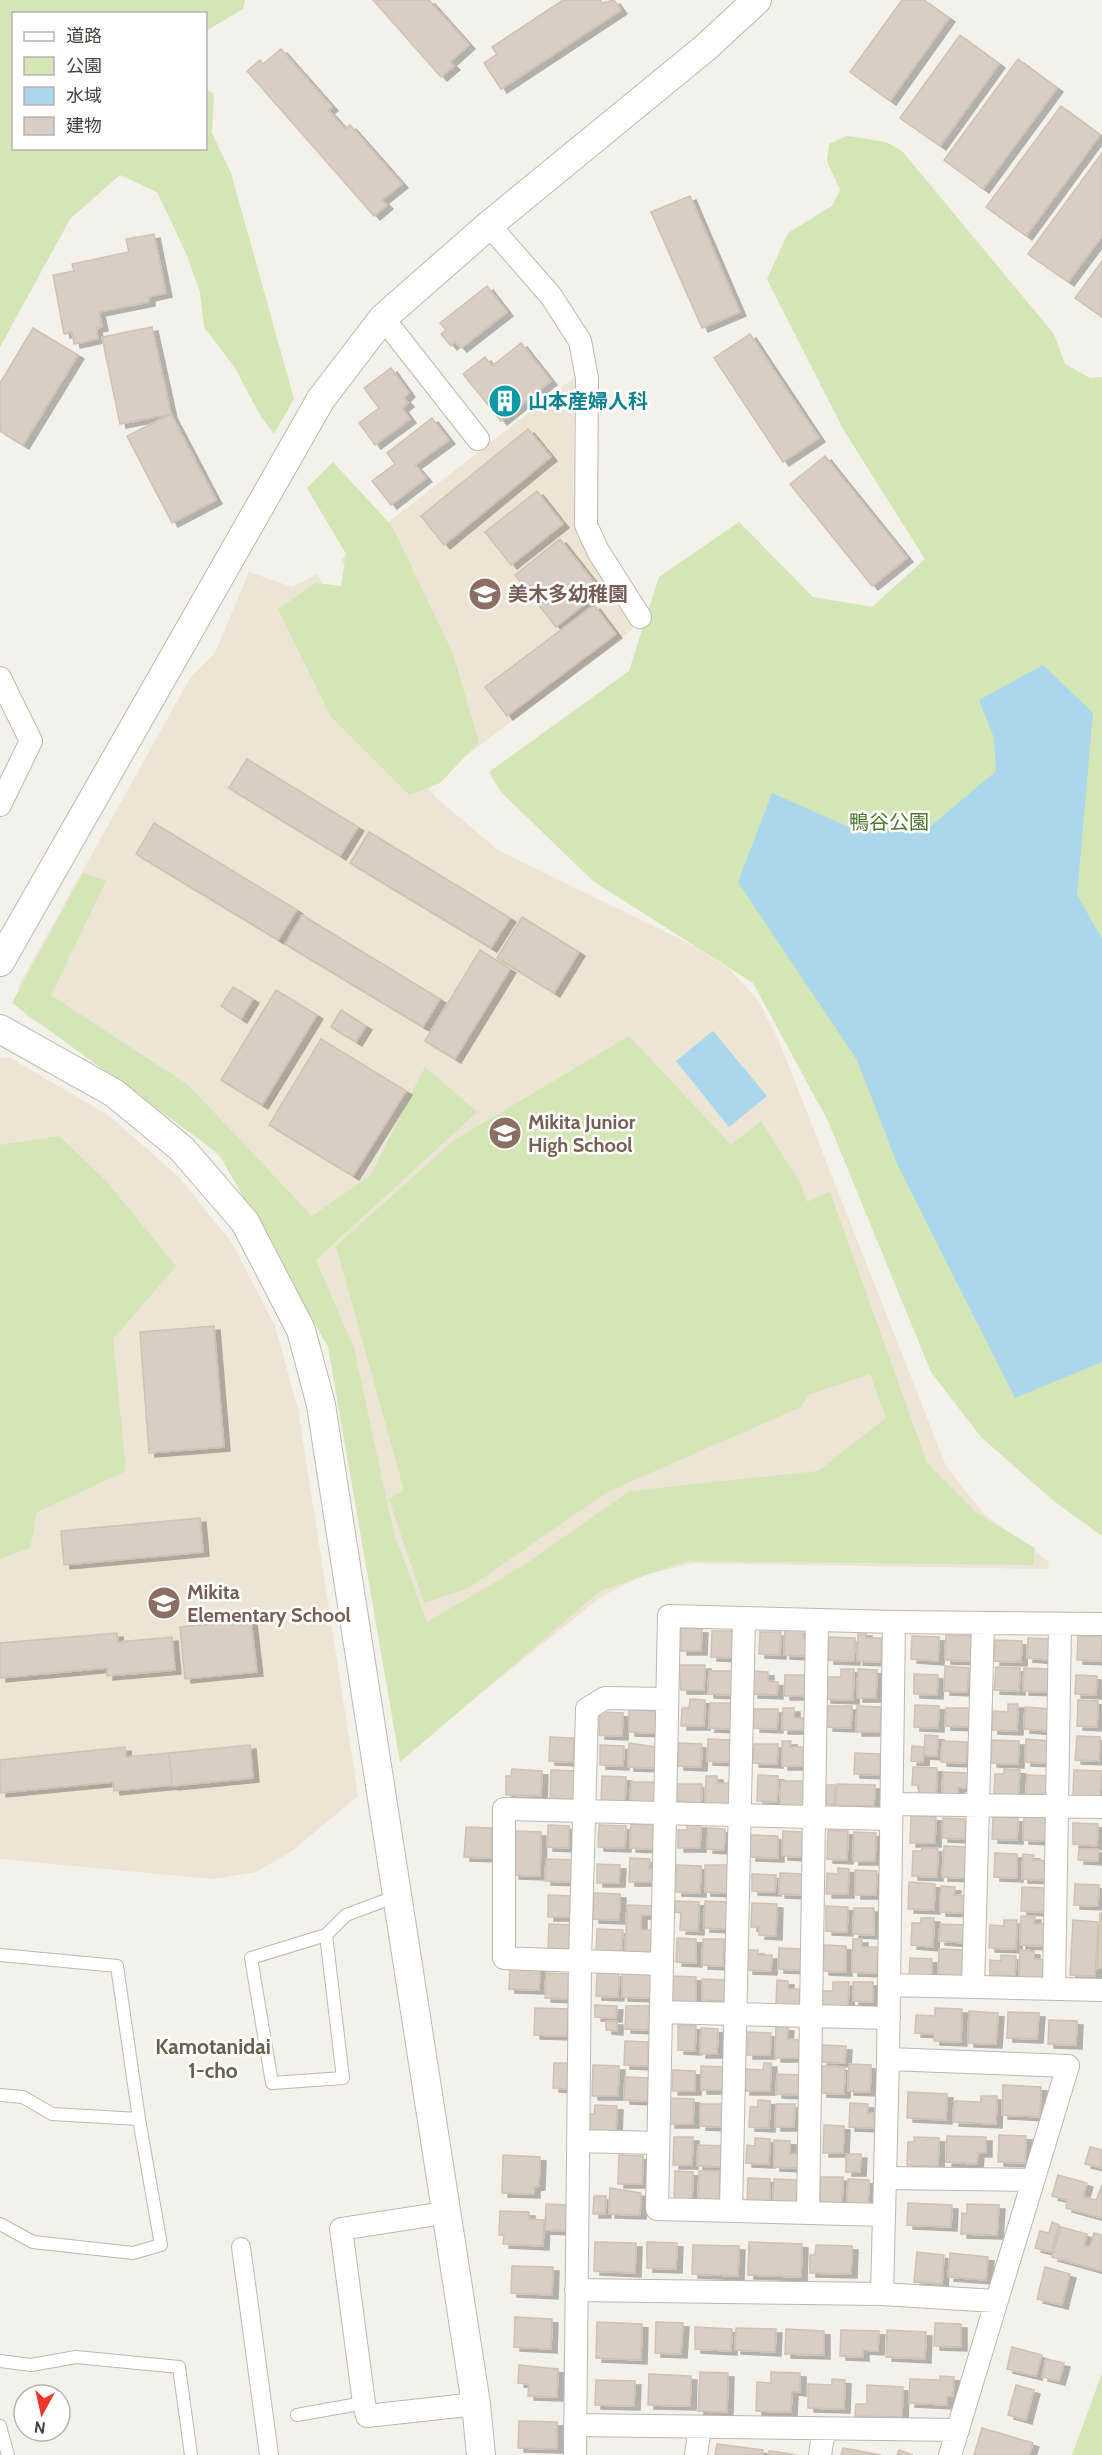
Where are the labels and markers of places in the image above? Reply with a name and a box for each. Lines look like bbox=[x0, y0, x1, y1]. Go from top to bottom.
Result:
building icon: 山本産婦人科 bbox=[487, 383, 523, 419]
place label: 山本産婦人科 bbox=[528, 389, 648, 413]
school or university icon: 美木多幼稚園 bbox=[467, 576, 503, 612]
place label: 美木多幼稚園 bbox=[508, 582, 628, 606]
place label: Mikita Junior High School bbox=[528, 1110, 636, 1157]
school or university icon: Mikita Junior High School bbox=[487, 1115, 523, 1151]
place label: Mikita Elementary School bbox=[187, 1580, 351, 1627]
school or university icon: Mikita Elementary School bbox=[146, 1585, 182, 1621]

